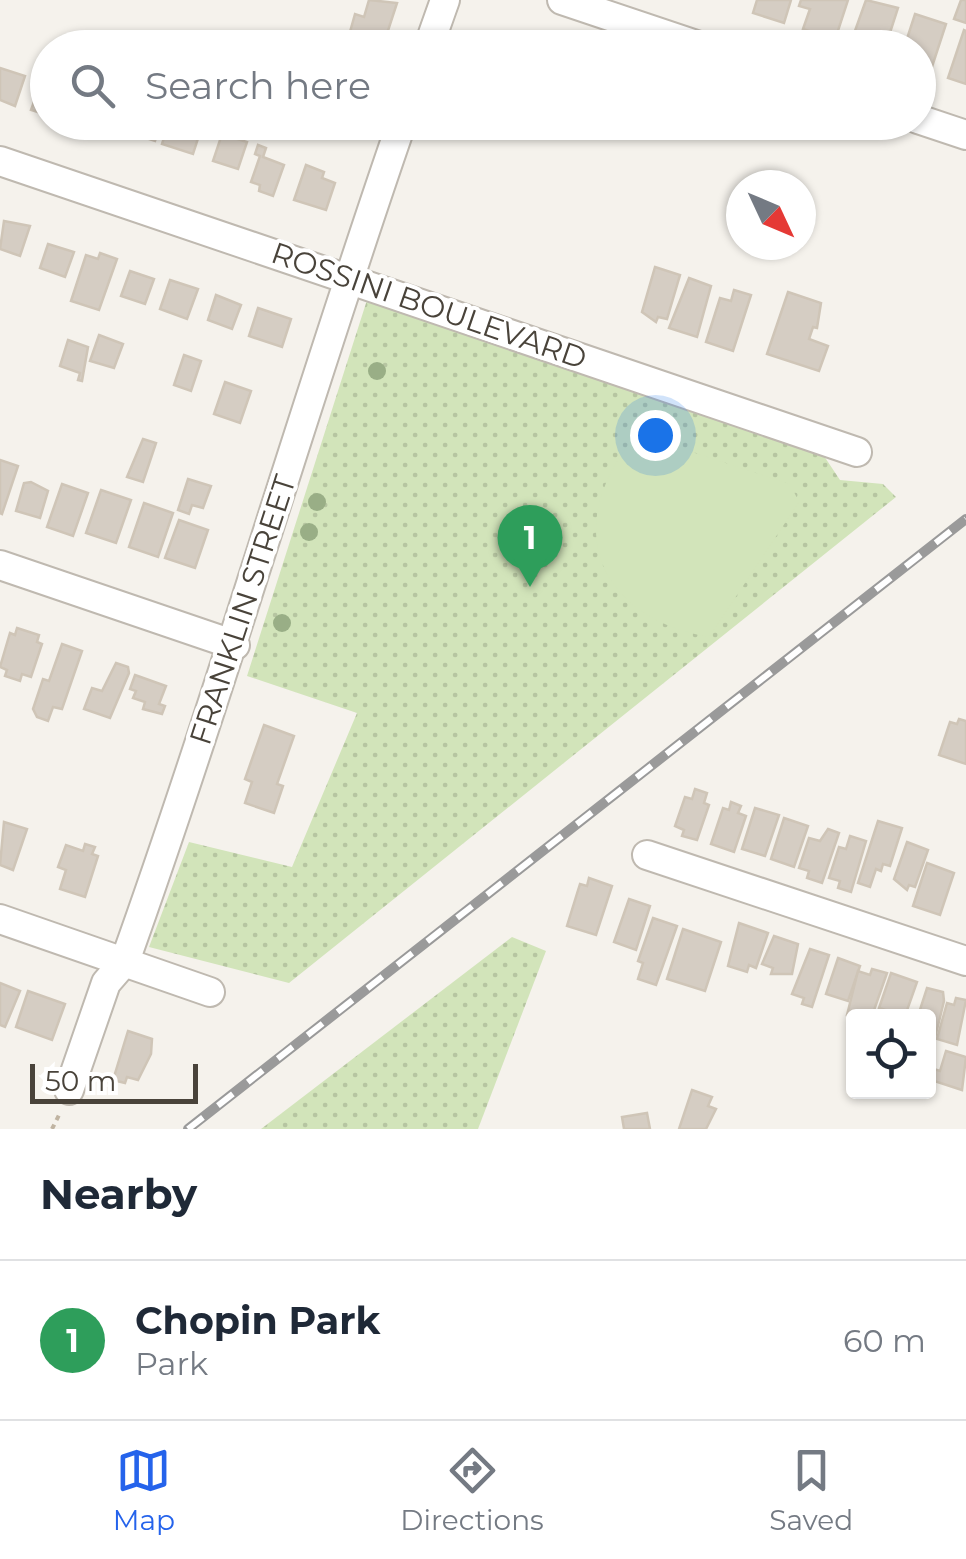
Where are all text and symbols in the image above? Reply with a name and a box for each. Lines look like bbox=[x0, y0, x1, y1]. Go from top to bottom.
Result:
search box bbox=[30, 30, 936, 140]
icon: search bbox=[65, 58, 120, 113]
text: Search here bbox=[145, 62, 371, 109]
north arrow bbox=[726, 170, 816, 260]
street label: ROSSINI BOULEVARD bbox=[267, 234, 592, 377]
your location bbox=[630, 410, 681, 461]
street label: FRANKLIN STREET bbox=[181, 470, 304, 749]
pin: 1 bbox=[498, 504, 562, 587]
map controls bbox=[846, 1009, 936, 1099]
button: locate bbox=[846, 1009, 936, 1099]
scale bar bbox=[30, 1059, 198, 1104]
text: 50 m bbox=[45, 1064, 116, 1098]
text: Nearby bbox=[40, 1168, 197, 1220]
text: Chopin Park bbox=[135, 1297, 380, 1344]
text: 1 bbox=[66, 1321, 79, 1360]
text: 60 m bbox=[843, 1321, 926, 1360]
text: Park bbox=[135, 1344, 208, 1383]
tab: Map bbox=[113, 1443, 175, 1537]
tab: Directions bbox=[400, 1443, 544, 1537]
tab: Saved bbox=[769, 1443, 853, 1537]

